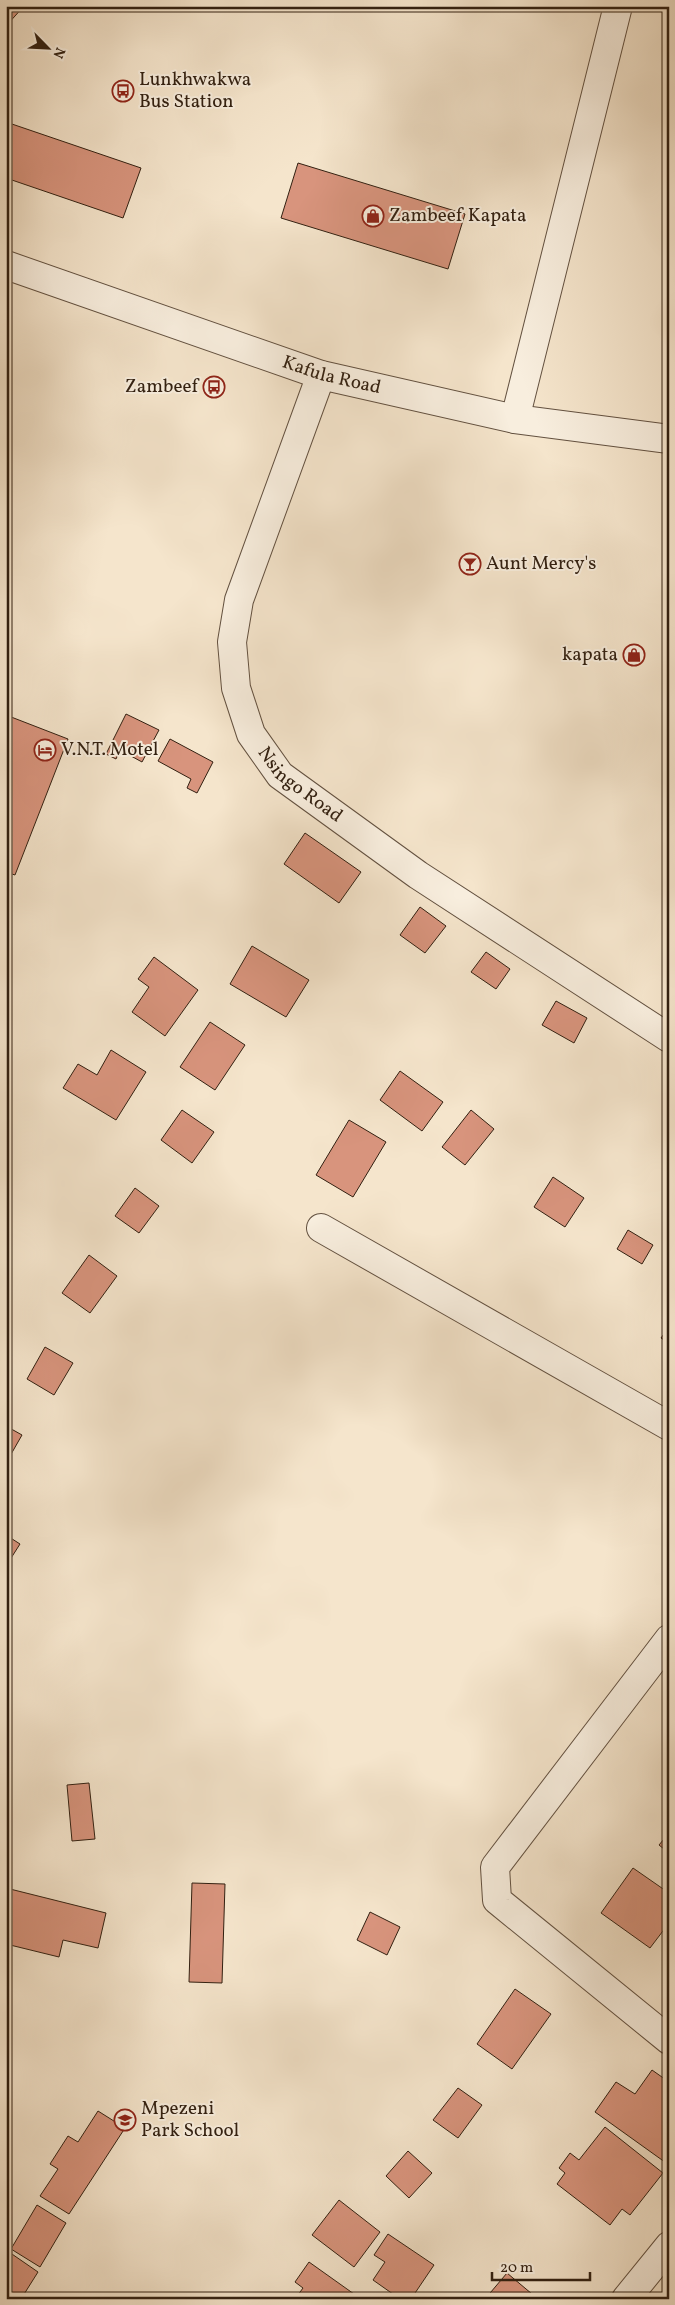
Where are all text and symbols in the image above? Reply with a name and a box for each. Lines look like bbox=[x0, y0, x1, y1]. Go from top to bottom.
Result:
north arrow bbox=[22, 22, 72, 72]
text: N bbox=[48, 44, 69, 61]
place label: Lunkhwakwa Bus Station bbox=[139, 67, 251, 115]
bus stop icon: Lunkhwakwa Bus Station bbox=[111, 79, 135, 103]
place label: Zambeef Kapata bbox=[389, 203, 526, 229]
shop icon: Zambeef Kapata bbox=[361, 204, 385, 228]
street label: Kafula Road bbox=[279, 349, 383, 401]
place label: Zambeef bbox=[125, 374, 199, 400]
bus stop icon: Zambeef bbox=[202, 375, 226, 399]
place label: Aunt Mercy's bbox=[486, 551, 596, 577]
bar icon: Aunt Mercy's bbox=[458, 552, 482, 576]
place label: kapata bbox=[562, 642, 618, 668]
shop icon: kapata bbox=[622, 643, 646, 667]
place label: V.N.T. Motel bbox=[61, 737, 159, 763]
hotel icon: V.N.T. Motel bbox=[33, 738, 57, 762]
street label: Nsingo Road bbox=[251, 742, 348, 829]
place label: Mpezeni Park School bbox=[141, 2096, 239, 2144]
school or university icon: Mpezeni Park School bbox=[113, 2108, 137, 2132]
scale bar bbox=[492, 2250, 590, 2282]
text: 20 m bbox=[500, 2258, 533, 2279]

